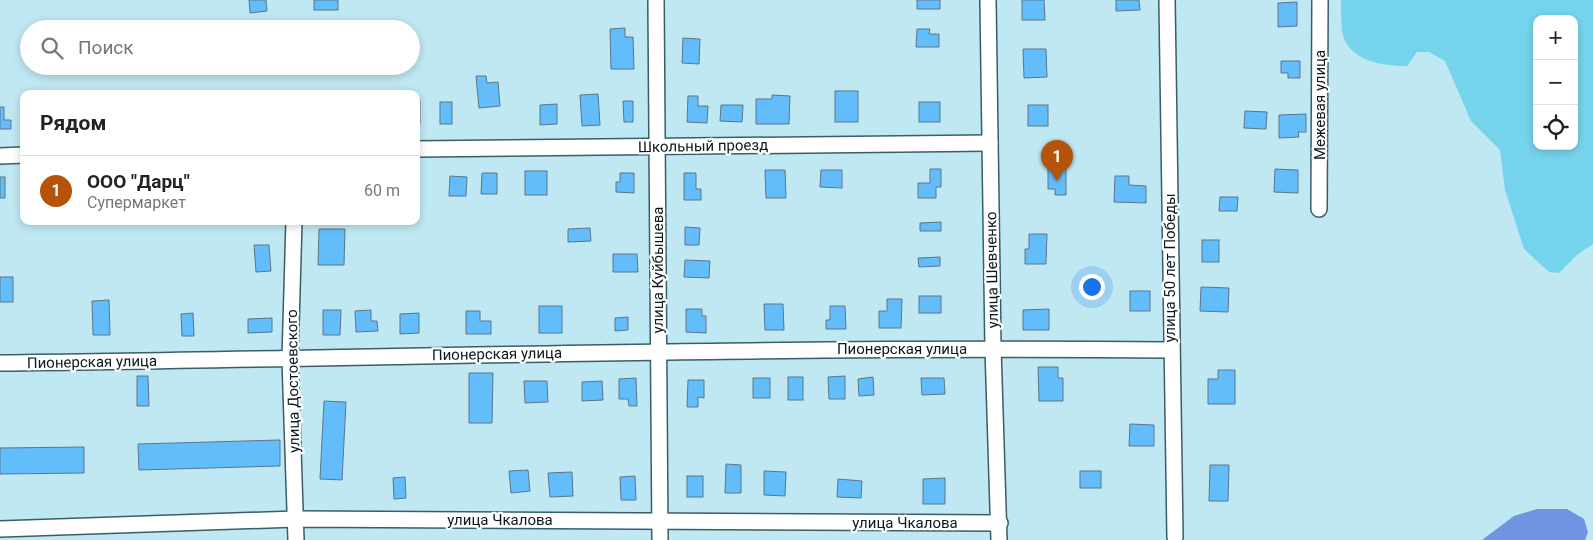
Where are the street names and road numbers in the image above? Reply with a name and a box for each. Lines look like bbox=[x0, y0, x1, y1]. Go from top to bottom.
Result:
street label: Межевая улица bbox=[1311, 50, 1329, 160]
street label: Школьный проезд bbox=[638, 136, 768, 156]
street label: улица 50 лет Победы bbox=[1161, 193, 1179, 343]
street label: улица Куйбышева bbox=[649, 207, 667, 333]
street label: улица Шевченко bbox=[982, 211, 1002, 329]
street label: улица Достоевского bbox=[283, 309, 303, 453]
street label: Пионерская улица bbox=[837, 340, 967, 358]
street label: Пионерская улица bbox=[432, 344, 562, 364]
street label: Пионерская улица bbox=[27, 352, 157, 372]
street label: улица Чкалова bbox=[447, 511, 553, 529]
street label: улица Чкалова bbox=[852, 514, 958, 532]

